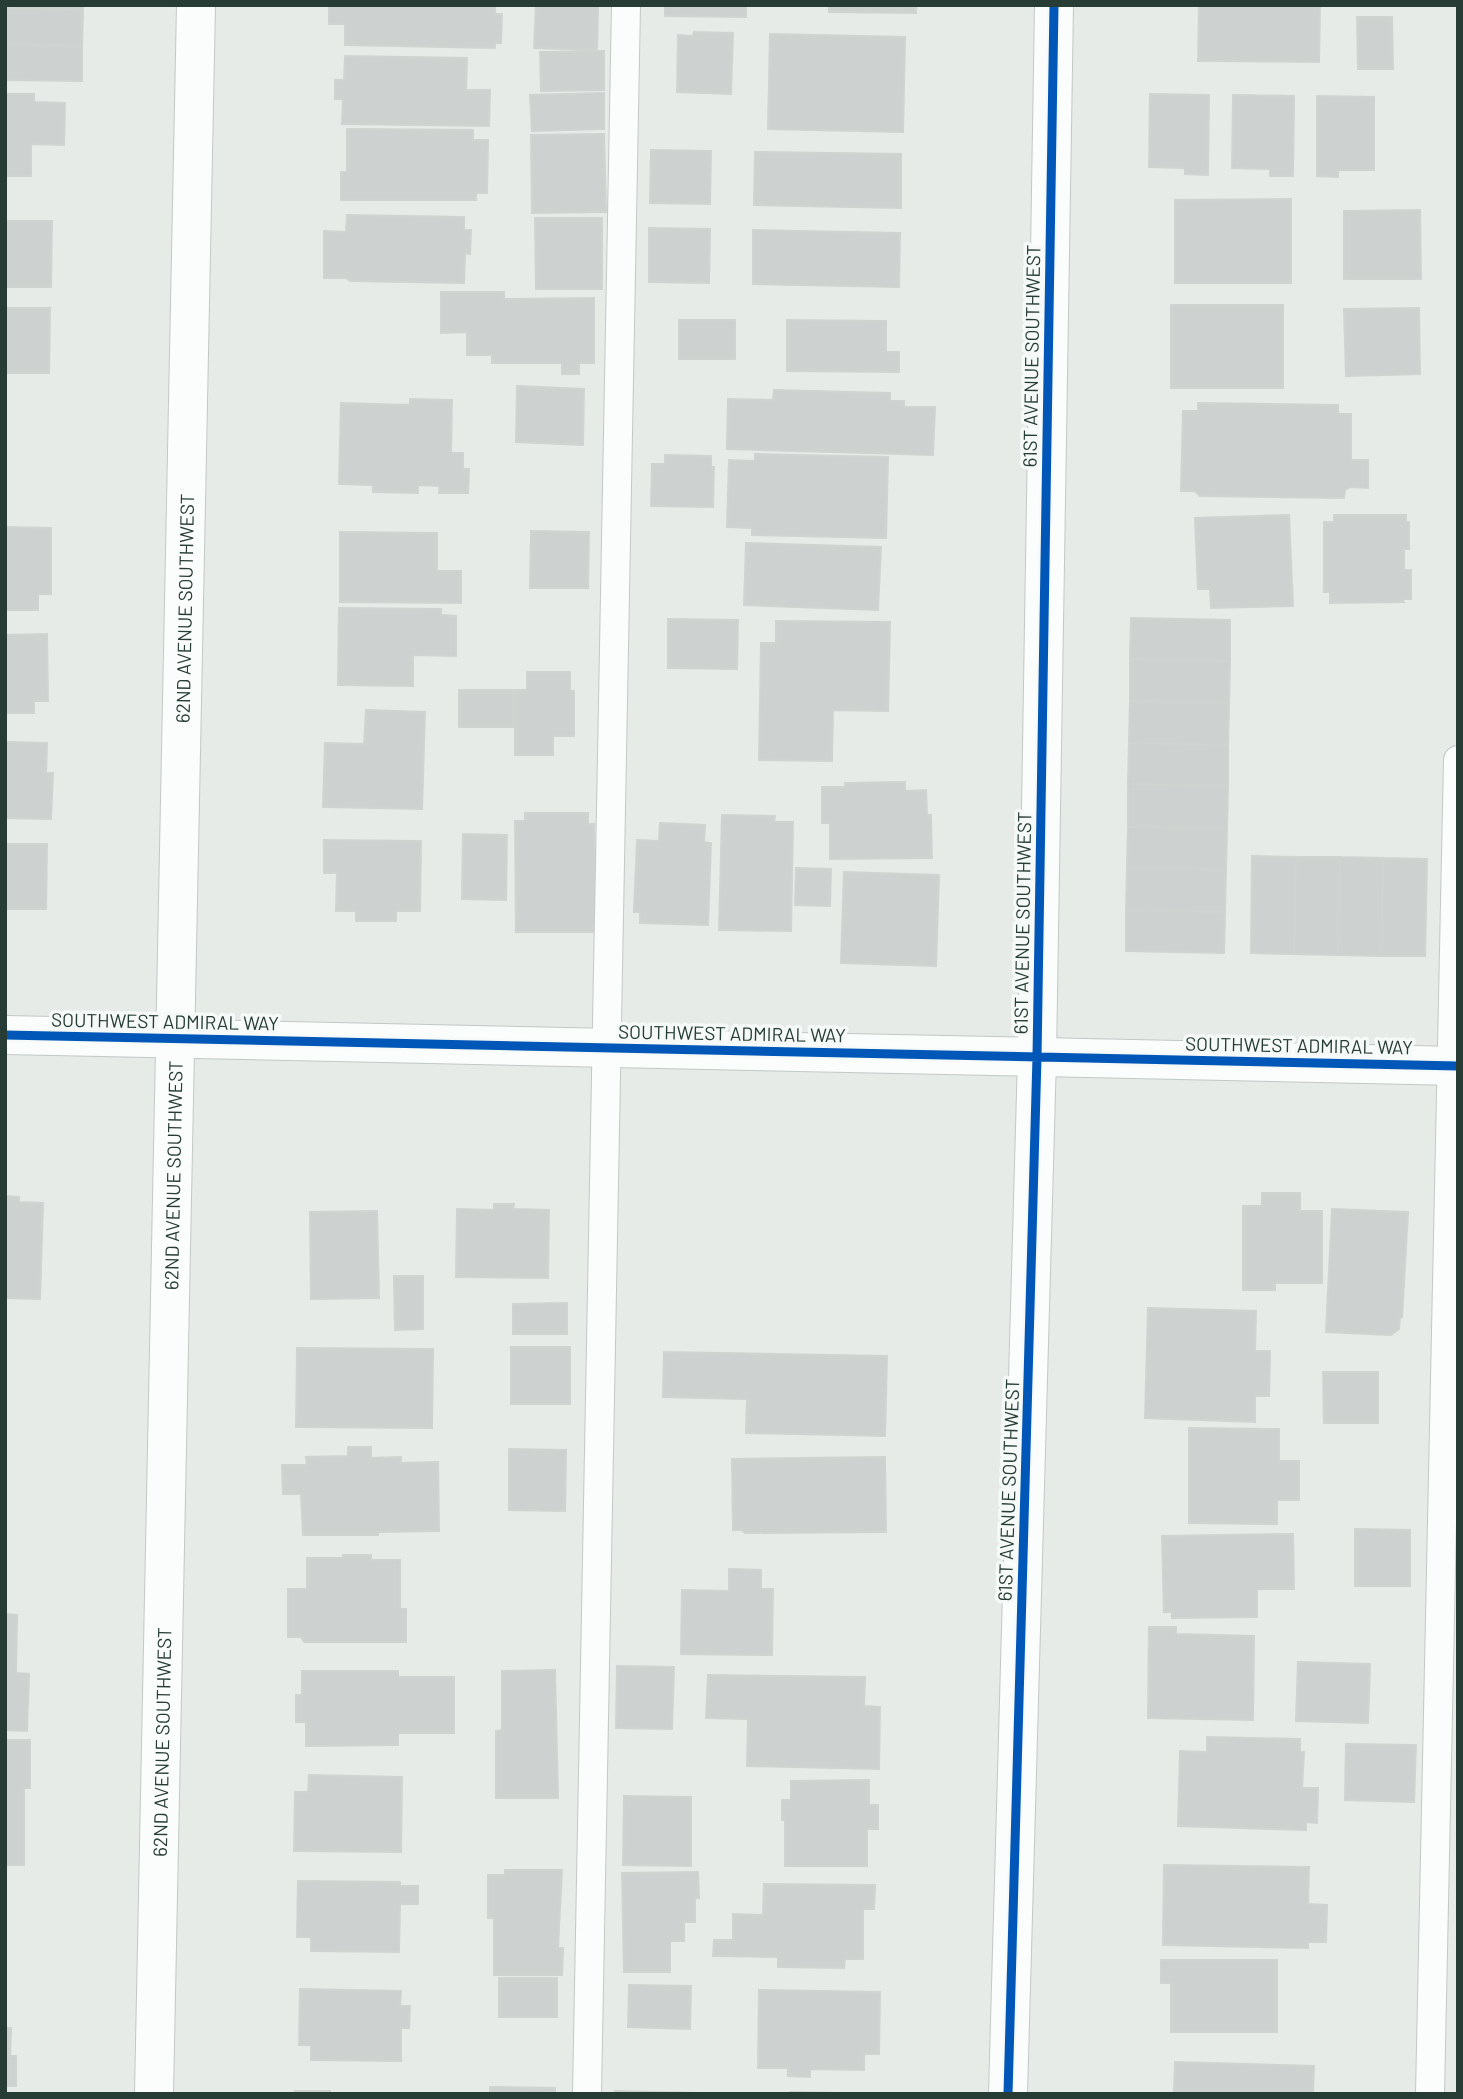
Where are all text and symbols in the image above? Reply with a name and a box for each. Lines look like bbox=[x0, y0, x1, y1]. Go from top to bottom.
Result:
street label: 61ST AVENUE SOUTHWEST bbox=[1018, 244, 1044, 468]
street label: 62ND AVENUE SOUTHWEST bbox=[170, 493, 198, 723]
street label: 61ST AVENUE SOUTHWEST bbox=[1009, 811, 1035, 1035]
street label: SOUTHWEST ADMIRAL WAY bbox=[51, 1008, 279, 1034]
street label: SOUTHWEST ADMIRAL WAY bbox=[618, 1020, 846, 1046]
street label: SOUTHWEST ADMIRAL WAY bbox=[1185, 1032, 1413, 1058]
street label: 62ND AVENUE SOUTHWEST bbox=[159, 1060, 186, 1290]
street label: 61ST AVENUE SOUTHWEST bbox=[993, 1378, 1023, 1602]
street label: 62ND AVENUE SOUTHWEST bbox=[147, 1627, 175, 1857]

